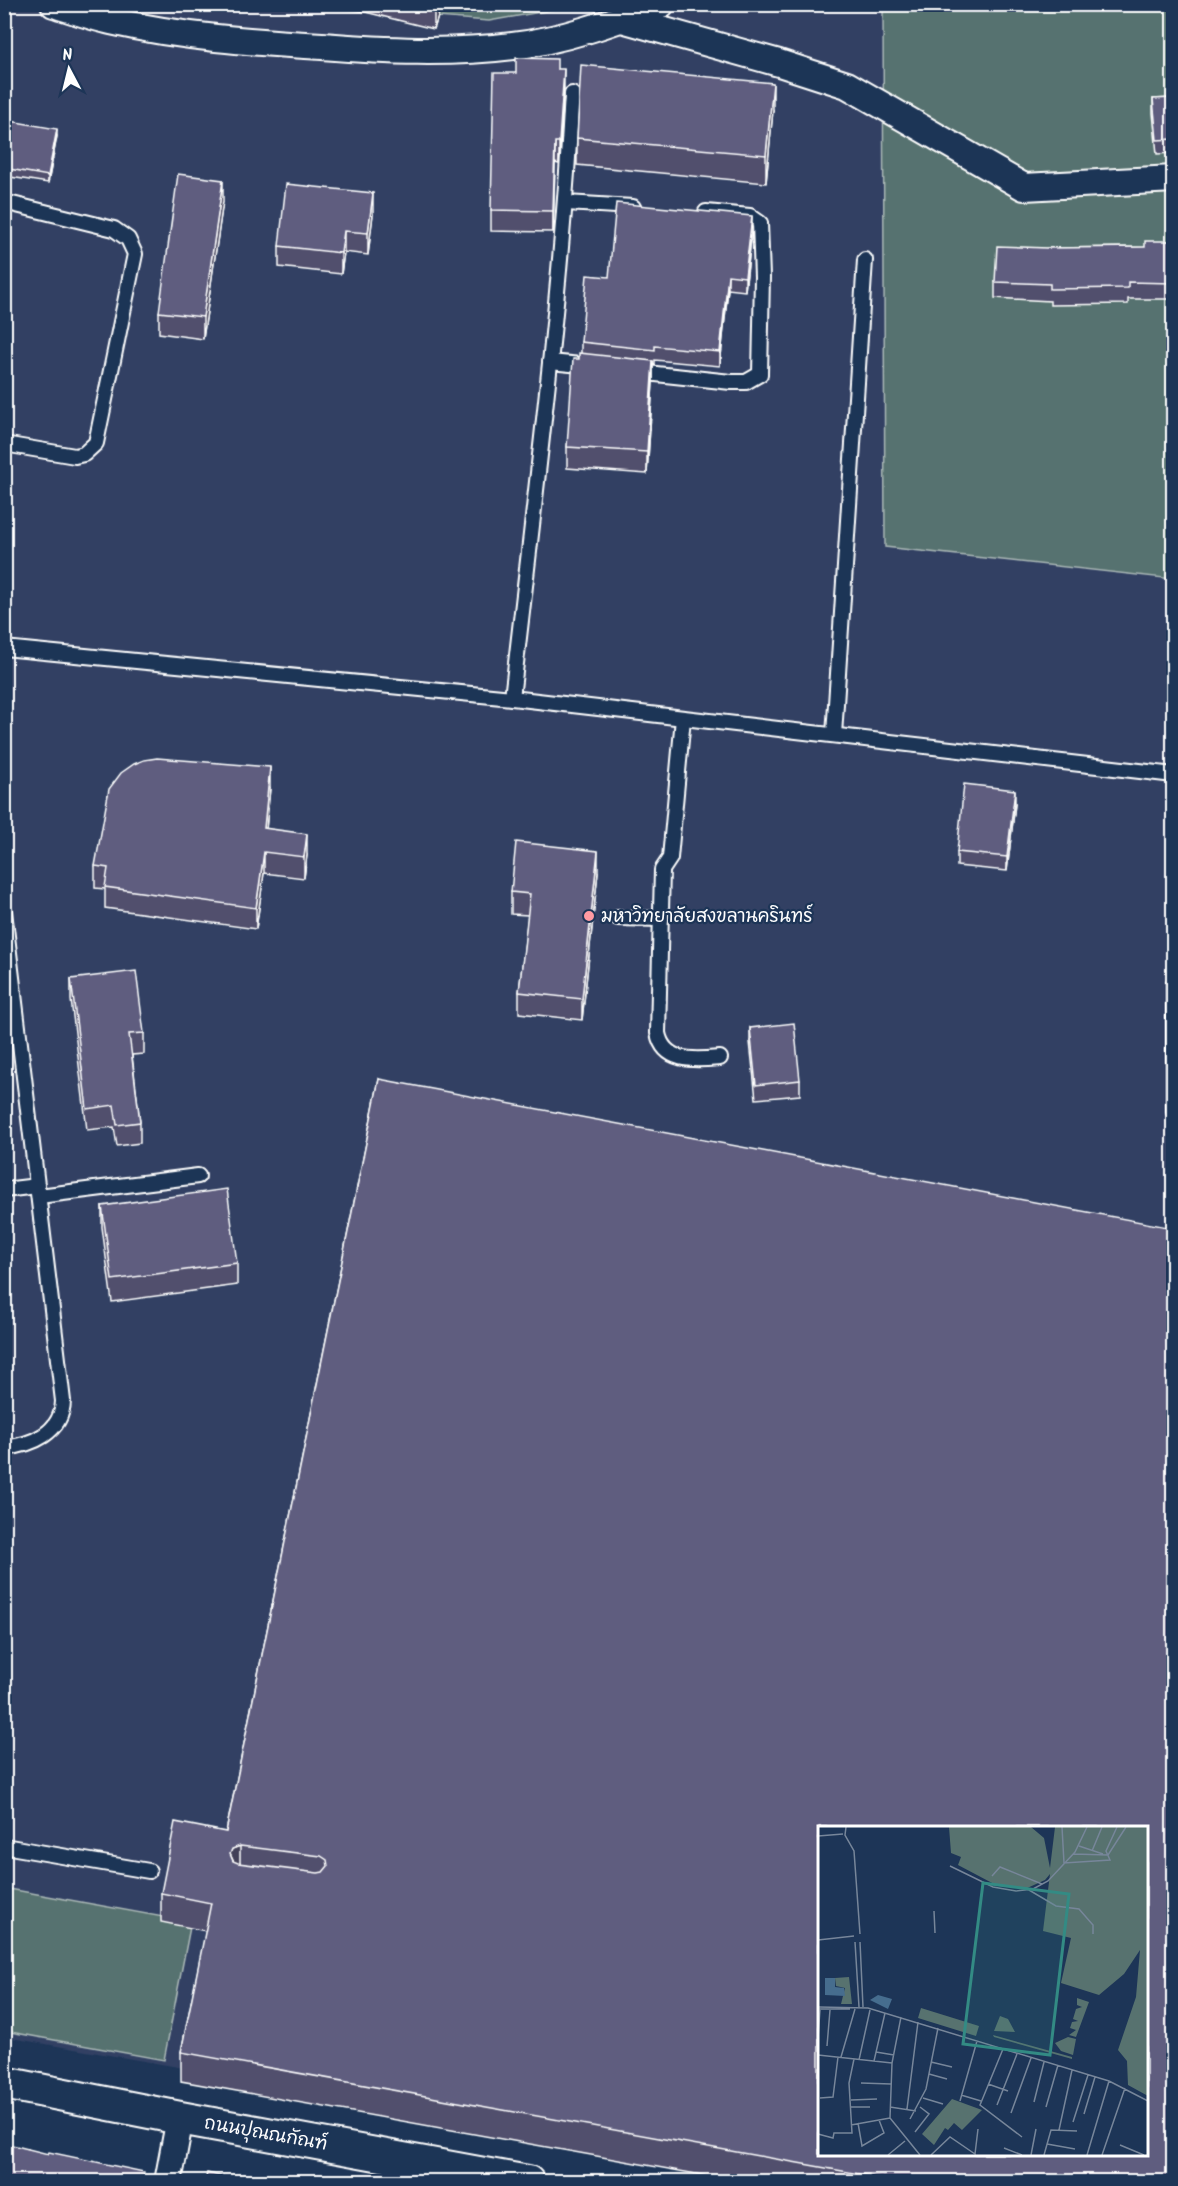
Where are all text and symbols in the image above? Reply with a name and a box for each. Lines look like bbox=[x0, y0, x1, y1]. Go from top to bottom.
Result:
north arrow bbox=[39, 39, 99, 99]
text: N bbox=[61, 43, 74, 69]
place label: มหาวิทยาลัยสงขลานครินทร์ bbox=[601, 903, 813, 932]
marker: มหาวิทยาลัยสงขลานครินทร์ bbox=[582, 909, 596, 923]
inset map bbox=[818, 1826, 1148, 2156]
street label: ถนนปุณณกัณฑ์ bbox=[202, 2109, 330, 2160]

